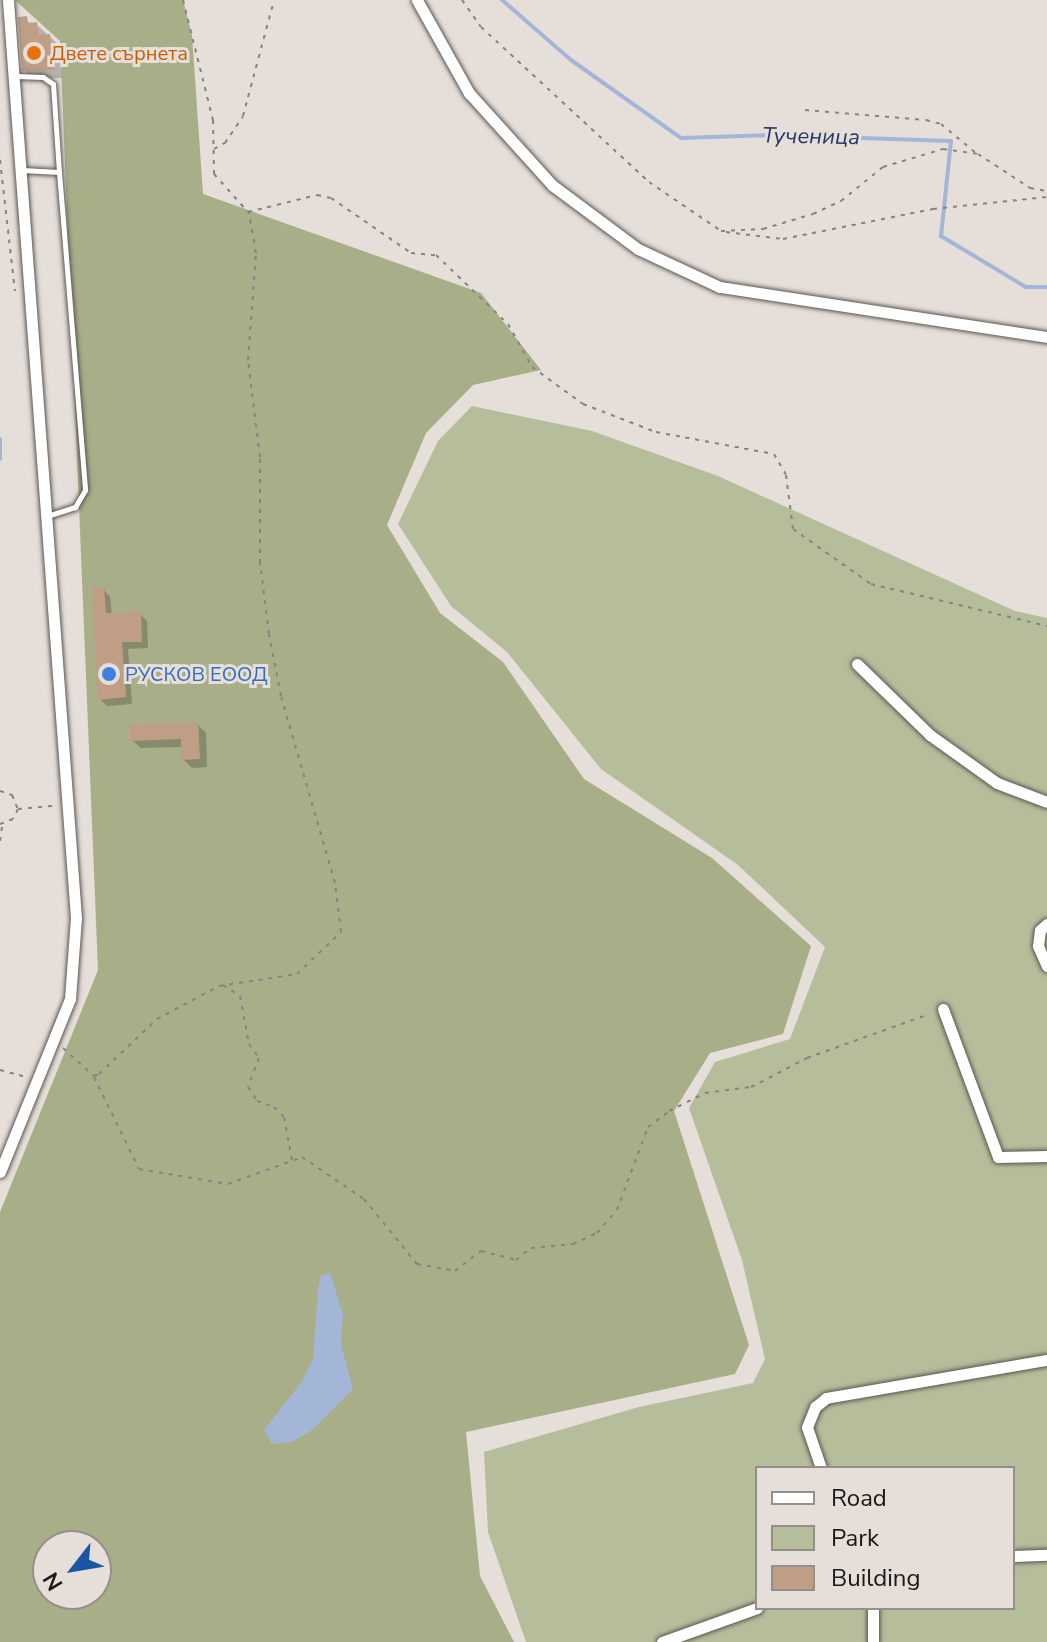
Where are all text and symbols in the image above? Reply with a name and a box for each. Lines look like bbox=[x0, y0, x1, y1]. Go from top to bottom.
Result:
place label: Двете сърнета bbox=[50, 41, 188, 65]
marker: Двете сърнета bbox=[25, 44, 43, 62]
water label: Тученица bbox=[762, 123, 860, 151]
place label: РУСКОВ ЕООД bbox=[125, 662, 268, 686]
marker: РУСКОВ ЕООД bbox=[100, 665, 118, 683]
legend bbox=[755, 1466, 1015, 1610]
text: Road bbox=[831, 1482, 887, 1514]
text: Park bbox=[831, 1522, 879, 1554]
north arrow bbox=[32, 1530, 112, 1610]
text: Building bbox=[831, 1562, 921, 1594]
text: N bbox=[36, 1567, 70, 1596]

